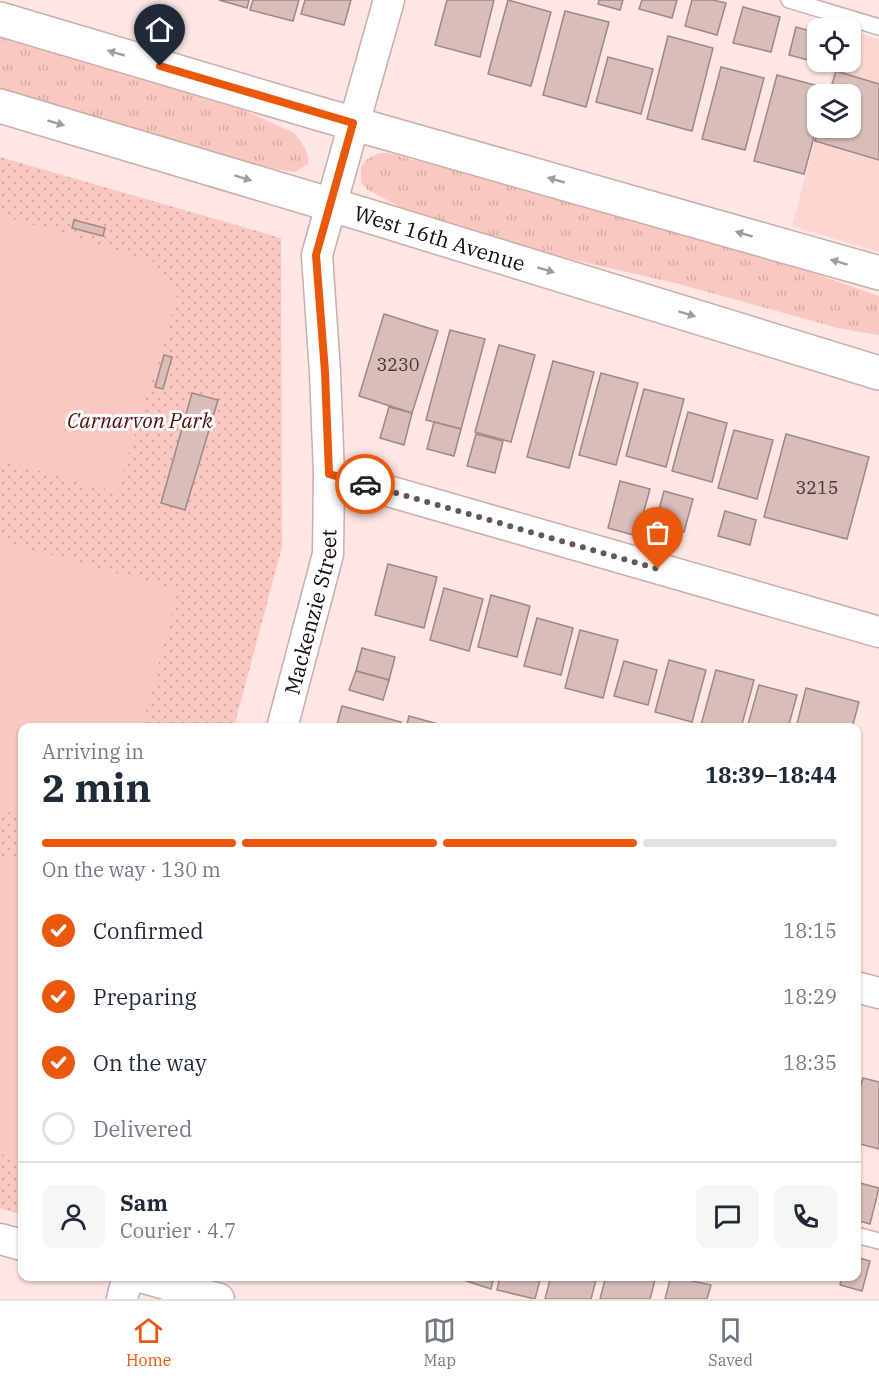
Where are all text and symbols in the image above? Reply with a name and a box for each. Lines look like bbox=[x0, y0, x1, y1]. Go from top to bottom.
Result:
pin bbox=[134, 4, 185, 66]
icon: home bbox=[143, 13, 176, 46]
map controls bbox=[807, 18, 861, 138]
button: locate bbox=[807, 18, 861, 72]
one-way arrow bbox=[107, 48, 125, 57]
button: layers bbox=[807, 84, 861, 138]
one-way arrow bbox=[47, 119, 65, 128]
one-way arrow bbox=[234, 174, 252, 183]
one-way arrow bbox=[547, 175, 565, 185]
street label: West 16th Avenue bbox=[351, 198, 529, 277]
one-way arrow bbox=[734, 228, 753, 238]
one-way arrow bbox=[830, 257, 848, 266]
one-way arrow bbox=[537, 266, 555, 276]
one-way arrow bbox=[678, 310, 696, 319]
house number: 3230 bbox=[376, 353, 420, 376]
park label: Carnarvon Park bbox=[67, 406, 214, 434]
courier bbox=[335, 454, 395, 514]
icon: car bbox=[349, 468, 382, 501]
house number: 3215 bbox=[795, 476, 839, 499]
pin bbox=[632, 507, 683, 569]
icon: bag bbox=[641, 516, 674, 549]
street label: Mackenzie Street bbox=[277, 529, 342, 698]
text: Arriving in bbox=[42, 738, 144, 765]
text: 18:39–18:44 bbox=[705, 760, 837, 789]
text: 2 min bbox=[42, 762, 151, 813]
text: On the way · 130 m bbox=[42, 856, 221, 883]
icon: check bbox=[42, 914, 75, 947]
text: Confirmed bbox=[93, 916, 204, 945]
text: 18:15 bbox=[783, 917, 837, 944]
icon: check bbox=[42, 980, 75, 1013]
text: Preparing bbox=[93, 982, 197, 1011]
text: 18:29 bbox=[783, 983, 837, 1010]
icon: check bbox=[42, 1046, 75, 1079]
text: On the way bbox=[93, 1048, 207, 1077]
text: 18:35 bbox=[783, 1049, 837, 1076]
text: Delivered bbox=[93, 1114, 192, 1143]
button: person bbox=[42, 1185, 105, 1248]
button: chat bbox=[696, 1185, 759, 1248]
button: phone bbox=[774, 1185, 837, 1248]
text: Sam bbox=[120, 1188, 168, 1217]
text: Courier · 4.7 bbox=[120, 1217, 236, 1244]
tab: Home bbox=[126, 1314, 171, 1370]
tab: Map bbox=[423, 1314, 456, 1370]
tab: Saved bbox=[708, 1314, 753, 1370]

